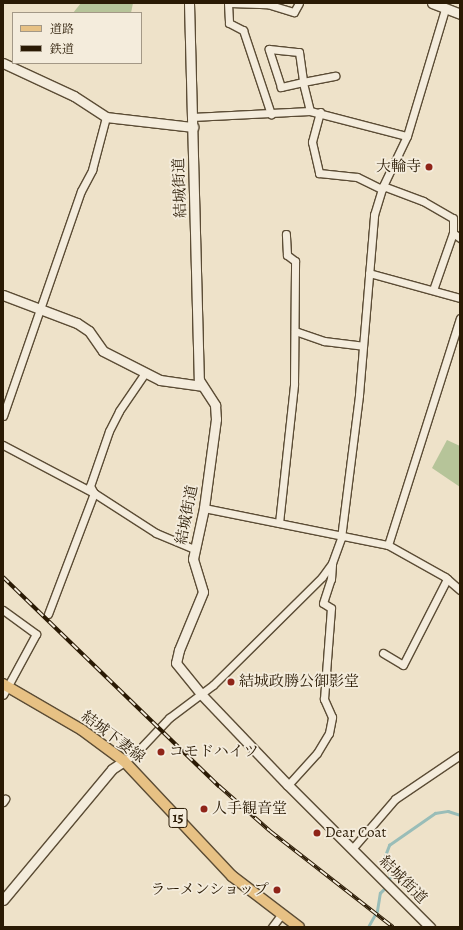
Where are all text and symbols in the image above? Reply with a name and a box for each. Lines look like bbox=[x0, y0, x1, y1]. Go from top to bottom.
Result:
legend bbox=[12, 12, 142, 64]
text: 道路 bbox=[50, 21, 74, 37]
text: 鉄道 bbox=[50, 41, 74, 57]
street label: 結城街道 bbox=[170, 158, 190, 218]
place label: 大輪寺 bbox=[376, 158, 421, 176]
marker: 大輪寺 bbox=[424, 162, 434, 172]
street label: 結城街道 bbox=[172, 484, 202, 546]
place label: 結城政勝公御影堂 bbox=[239, 673, 359, 691]
marker: 結城政勝公御影堂 bbox=[226, 677, 236, 687]
street label: 結城下妻線 bbox=[78, 707, 148, 767]
place label: コモドハイツ bbox=[169, 743, 259, 761]
marker: コモドハイツ bbox=[156, 747, 166, 757]
place label: 人手観音堂 bbox=[212, 800, 287, 818]
marker: 人手観音堂 bbox=[199, 804, 209, 814]
road number: 15 bbox=[168, 806, 188, 830]
place label: Dear Coat bbox=[325, 824, 386, 842]
marker: Dear Coat bbox=[312, 828, 322, 838]
street label: 結城街道 bbox=[375, 852, 431, 908]
place label: ラーメンショップ bbox=[149, 881, 269, 899]
marker: ラーメンショップ bbox=[272, 885, 282, 895]

